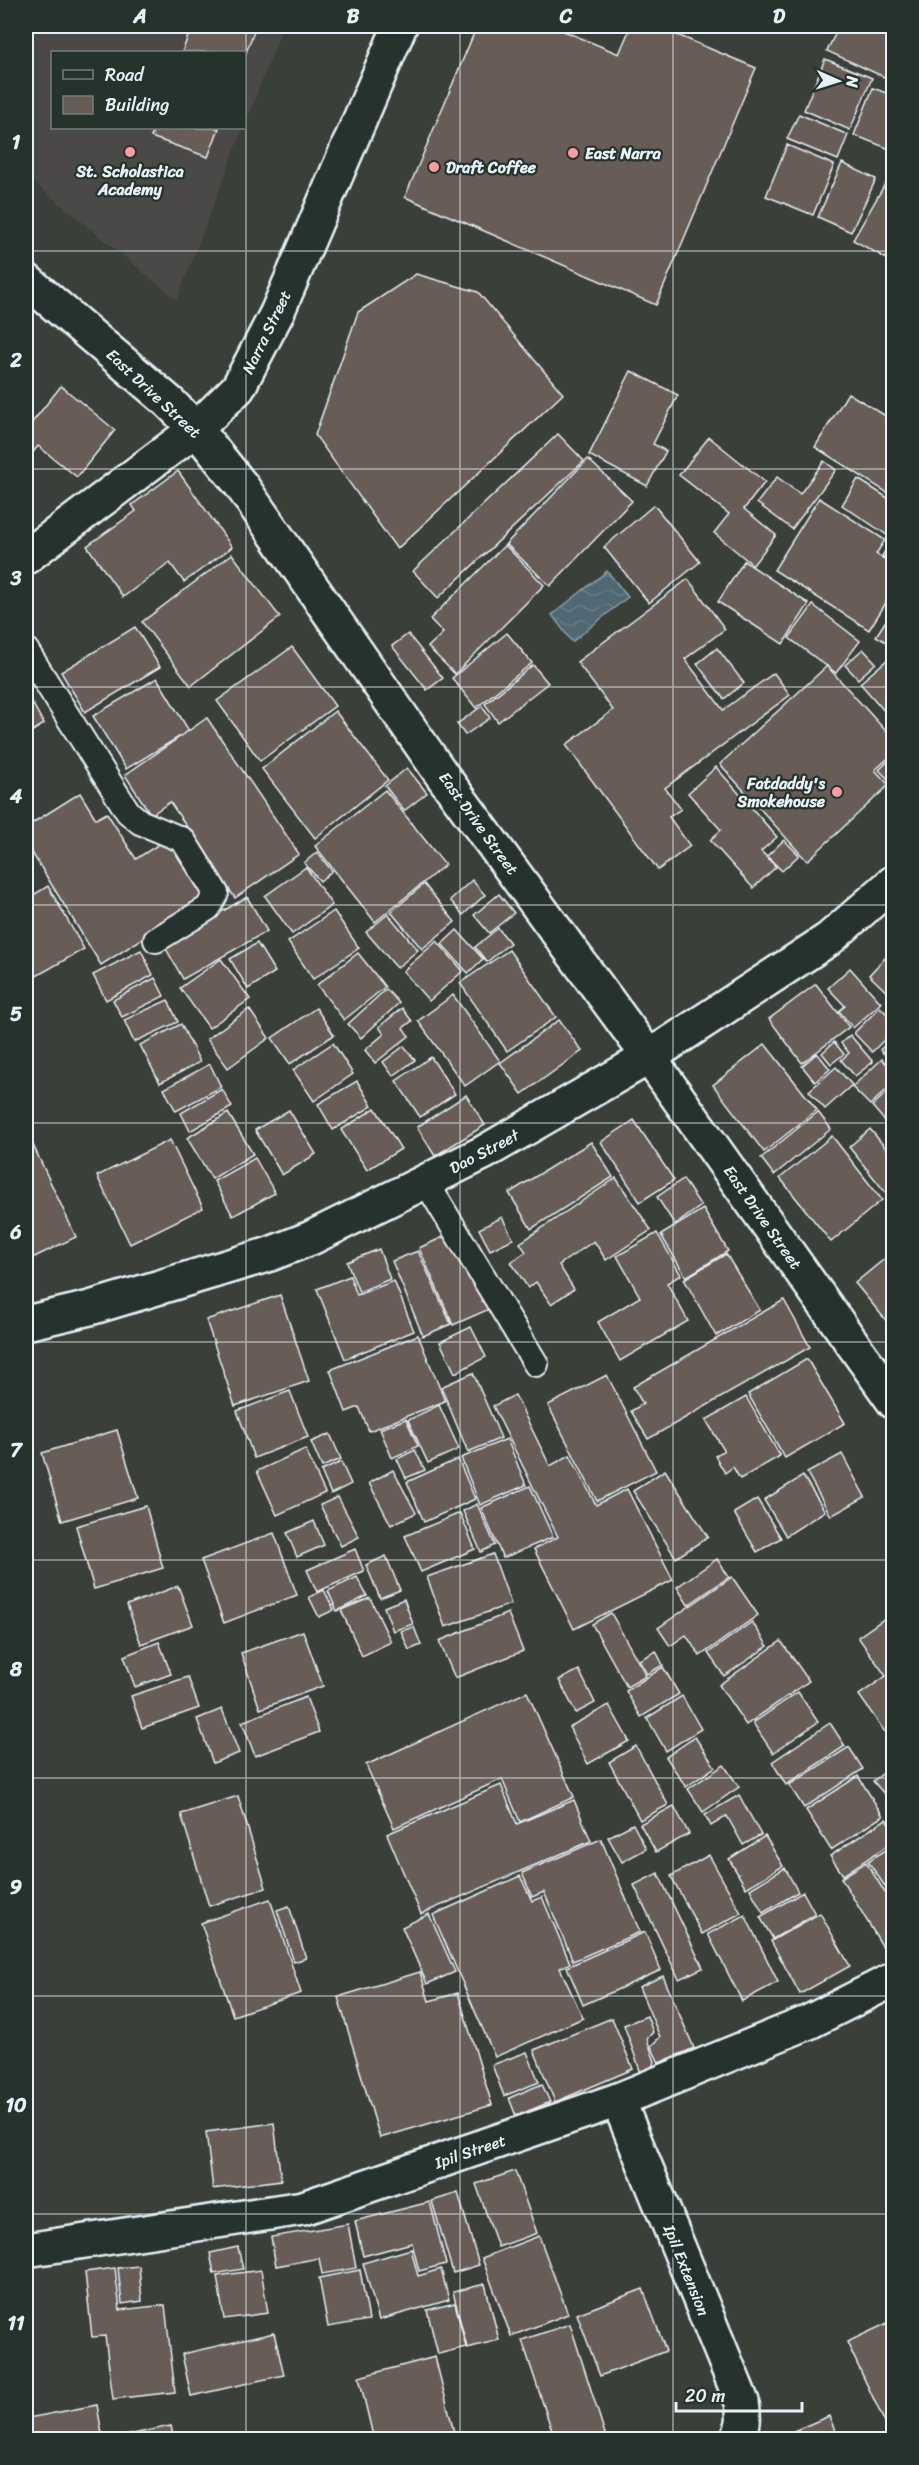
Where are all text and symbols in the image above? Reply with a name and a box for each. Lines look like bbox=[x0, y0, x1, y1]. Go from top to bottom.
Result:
text: A bbox=[132, 0, 147, 34]
text: B bbox=[347, 0, 360, 34]
text: C bbox=[559, 0, 573, 34]
text: D bbox=[773, 0, 786, 34]
legend bbox=[51, 51, 246, 129]
north arrow bbox=[808, 51, 868, 111]
text: Road bbox=[105, 59, 145, 91]
text: N bbox=[838, 74, 867, 89]
text: Building bbox=[105, 89, 169, 121]
text: 1 bbox=[12, 125, 21, 160]
place label: East Narra bbox=[585, 139, 662, 168]
marker: St. Scholastica Academy bbox=[123, 145, 137, 159]
marker: East Narra bbox=[566, 146, 580, 160]
place label: Draft Coffee bbox=[446, 153, 537, 182]
place label: St. Scholastica Academy bbox=[75, 157, 184, 204]
marker: Draft Coffee bbox=[427, 160, 441, 174]
street label: Narra Street bbox=[234, 285, 299, 379]
street label: East Drive Street bbox=[99, 341, 208, 446]
text: 2 bbox=[9, 343, 22, 378]
text: 3 bbox=[10, 561, 22, 596]
street label: East Drive Street bbox=[431, 765, 526, 881]
place label: Fatdaddy's Smokehouse bbox=[736, 769, 826, 816]
text: 4 bbox=[9, 779, 23, 814]
marker: Fatdaddy's Smokehouse bbox=[830, 785, 844, 799]
text: 5 bbox=[10, 997, 22, 1032]
street label: Dao Street bbox=[444, 1121, 525, 1182]
street label: East Drive Street bbox=[716, 1159, 810, 1276]
text: 6 bbox=[9, 1215, 22, 1250]
text: 7 bbox=[10, 1433, 23, 1468]
text: 8 bbox=[9, 1652, 23, 1687]
text: 9 bbox=[10, 1870, 22, 1905]
text: 10 bbox=[5, 2088, 27, 2123]
street label: Ipil Street bbox=[430, 2126, 510, 2178]
street label: Ipil Extension bbox=[655, 2219, 718, 2321]
text: 11 bbox=[7, 2306, 25, 2341]
scale bar bbox=[676, 2375, 802, 2413]
text: 20 m bbox=[685, 2380, 725, 2412]

